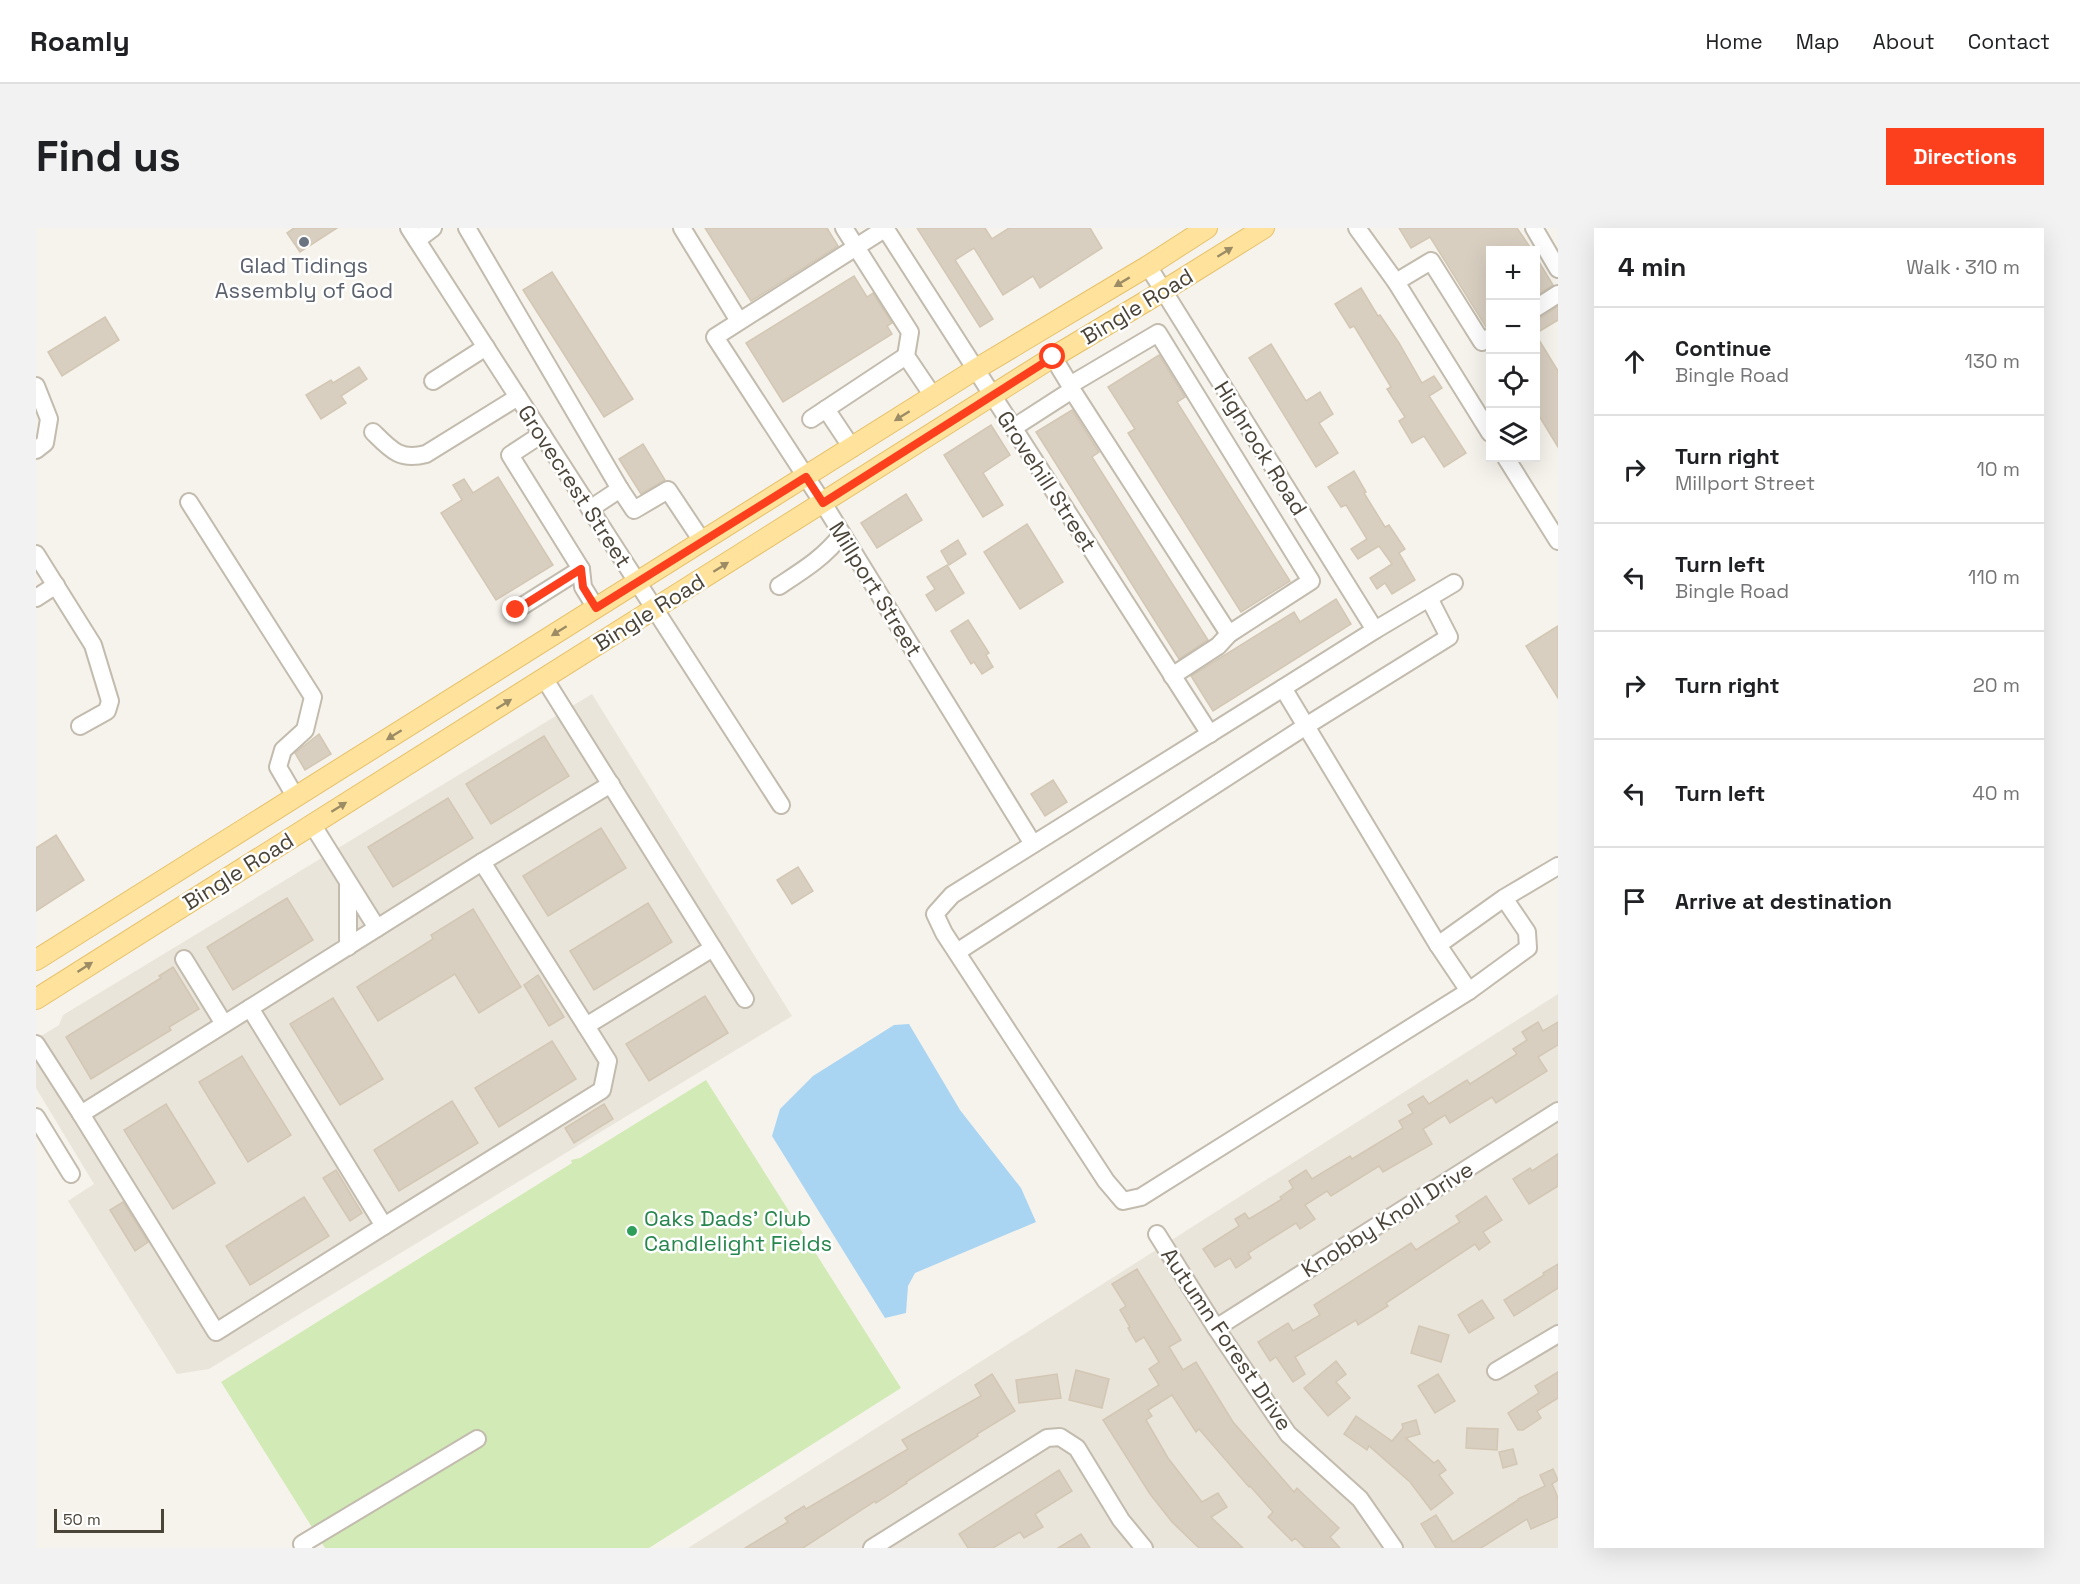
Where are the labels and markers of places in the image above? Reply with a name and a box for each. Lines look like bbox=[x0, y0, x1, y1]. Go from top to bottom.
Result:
marker: Glad Tidings Assembly of God bbox=[297, 235, 311, 249]
place label: Glad Tidings Assembly of God bbox=[215, 251, 393, 304]
place label: Oaks Dads' Club Candlelight Fields bbox=[644, 1204, 832, 1257]
marker: Oaks Dads' Club Candlelight Fields bbox=[625, 1224, 639, 1238]

